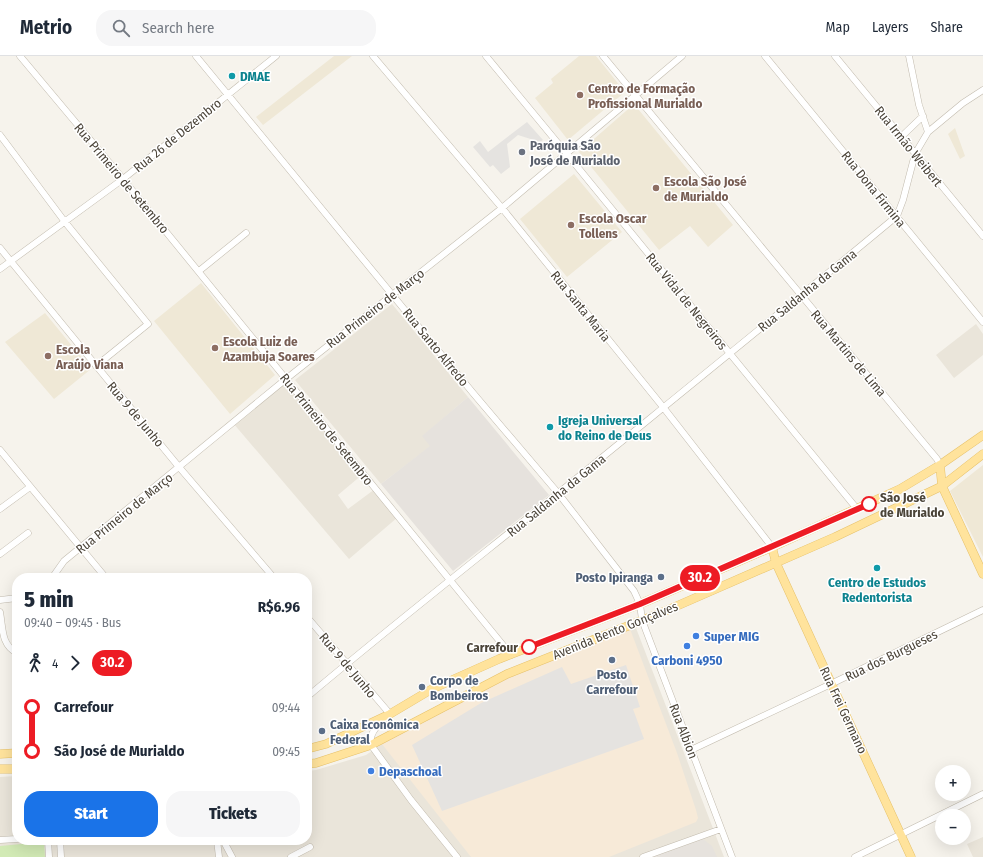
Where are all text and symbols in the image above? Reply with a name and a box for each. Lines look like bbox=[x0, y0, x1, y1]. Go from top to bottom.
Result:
search box bbox=[96, 10, 376, 46]
text: Metrio bbox=[20, 16, 72, 39]
icon: search bbox=[110, 17, 132, 39]
text: Search here bbox=[142, 19, 214, 37]
text: Map bbox=[826, 19, 850, 36]
text: Layers bbox=[872, 19, 908, 36]
text: Share bbox=[930, 19, 963, 36]
place label: DMAE bbox=[240, 69, 270, 84]
marker: DMAE bbox=[227, 71, 237, 81]
place label: Centro de Formação Profissional Murialdo bbox=[588, 81, 702, 111]
marker: Centro de Formação Profissional Murialdo bbox=[575, 90, 585, 100]
street label: Rua 26 de Dezembro bbox=[131, 95, 224, 175]
street label: Rua Irmão Weibert bbox=[872, 103, 946, 190]
street label: Rua Primeiro de Setembro bbox=[71, 120, 172, 237]
place label: Paróquia São José de Murialdo bbox=[529, 138, 620, 168]
marker: Paróquia São José de Murialdo bbox=[517, 147, 527, 157]
street label: Rua Dona Firmina bbox=[838, 148, 909, 230]
place label: Escola São José de Murialdo bbox=[664, 174, 747, 204]
marker: Escola São José de Murialdo bbox=[651, 183, 661, 193]
place label: Escola Oscar Tollens bbox=[579, 211, 647, 241]
marker: Escola Oscar Tollens bbox=[566, 220, 576, 230]
street label: Rua Saldanha da Gama bbox=[755, 246, 860, 335]
street label: Rua Vidal de Negreiros bbox=[643, 250, 731, 353]
street label: Rua Primeiro de Março bbox=[323, 266, 427, 351]
street label: Rua Santa Maria bbox=[548, 268, 614, 345]
street label: Rua Santo Alfredo bbox=[400, 305, 472, 389]
street label: Rua Martins de Lima bbox=[808, 307, 889, 400]
place label: Escola Luiz de Azambuja Soares bbox=[222, 334, 315, 364]
place label: Escola Araújo Viana bbox=[55, 342, 124, 372]
marker: Escola Luiz de Azambuja Soares bbox=[210, 343, 220, 353]
marker: Escola Araújo Viana bbox=[43, 351, 53, 361]
street label: Rua Primeiro de Setembro bbox=[277, 371, 376, 488]
street label: Rua 9 de Junho bbox=[104, 379, 167, 450]
place label: Igreja Universal do Reino de Deus bbox=[558, 413, 652, 443]
marker: Igreja Universal do Reino de Deus bbox=[545, 422, 555, 432]
street label: Rua Saldanha da Gama bbox=[504, 451, 609, 540]
street label: Rua Primeiro de Março bbox=[73, 470, 176, 557]
place label: São José de Murialdo bbox=[880, 490, 945, 520]
marker: São José de Murialdo bbox=[861, 496, 877, 512]
marker: Centro de Estudos Redentorista bbox=[872, 563, 882, 573]
line badge: 30.2 bbox=[672, 565, 728, 591]
text: 30.2 bbox=[688, 569, 712, 586]
place label: Posto Ipiranga bbox=[575, 570, 654, 585]
marker: Posto Ipiranga bbox=[656, 572, 666, 582]
place label: Centro de Estudos Redentorista bbox=[828, 575, 926, 605]
text: 5 min bbox=[24, 586, 73, 613]
text: R$6.96 bbox=[258, 598, 300, 616]
street label: Avenida Bento Gonçalves bbox=[550, 598, 680, 662]
text: 09:40 – 09:45 · Bus bbox=[24, 615, 121, 630]
street label: Rua dos Burgueses bbox=[843, 626, 940, 684]
place label: Super MIG bbox=[704, 629, 759, 644]
street label: Rua 9 de Junho bbox=[316, 630, 379, 701]
marker: Super MIG bbox=[691, 631, 701, 641]
marker: Carrefour bbox=[521, 639, 537, 655]
place label: Carrefour bbox=[467, 640, 518, 655]
marker: Carboni 4950 bbox=[682, 641, 692, 651]
icon: walk bbox=[24, 652, 46, 674]
icon: forward bbox=[64, 652, 86, 674]
place label: Carboni 4950 bbox=[651, 653, 723, 668]
text: 30.2 bbox=[100, 654, 124, 671]
marker: Posto Carrefour bbox=[607, 655, 617, 665]
text: 4 bbox=[52, 656, 58, 671]
street label: Rua Frei Germano bbox=[817, 664, 870, 756]
place label: Posto Carrefour bbox=[586, 667, 638, 697]
place label: Corpo de Bombeiros bbox=[430, 673, 488, 703]
marker: Corpo de Bombeiros bbox=[417, 682, 427, 692]
text: Carrefour bbox=[54, 698, 113, 716]
text: 09:44 bbox=[272, 700, 300, 715]
street label: Rua Albion bbox=[666, 702, 701, 761]
place label: Caixa Econômica Federal bbox=[330, 717, 419, 747]
marker: Caixa Econômica Federal bbox=[317, 726, 327, 736]
text: São José de Murialdo bbox=[54, 742, 184, 760]
text: 09:45 bbox=[272, 744, 300, 759]
place label: Depaschoal bbox=[379, 764, 442, 779]
map controls bbox=[935, 765, 971, 845]
button: + bbox=[935, 765, 971, 801]
marker: Depaschoal bbox=[366, 766, 376, 776]
button: Start bbox=[24, 791, 158, 837]
button: Tickets bbox=[166, 791, 300, 837]
button: − bbox=[935, 809, 971, 845]

